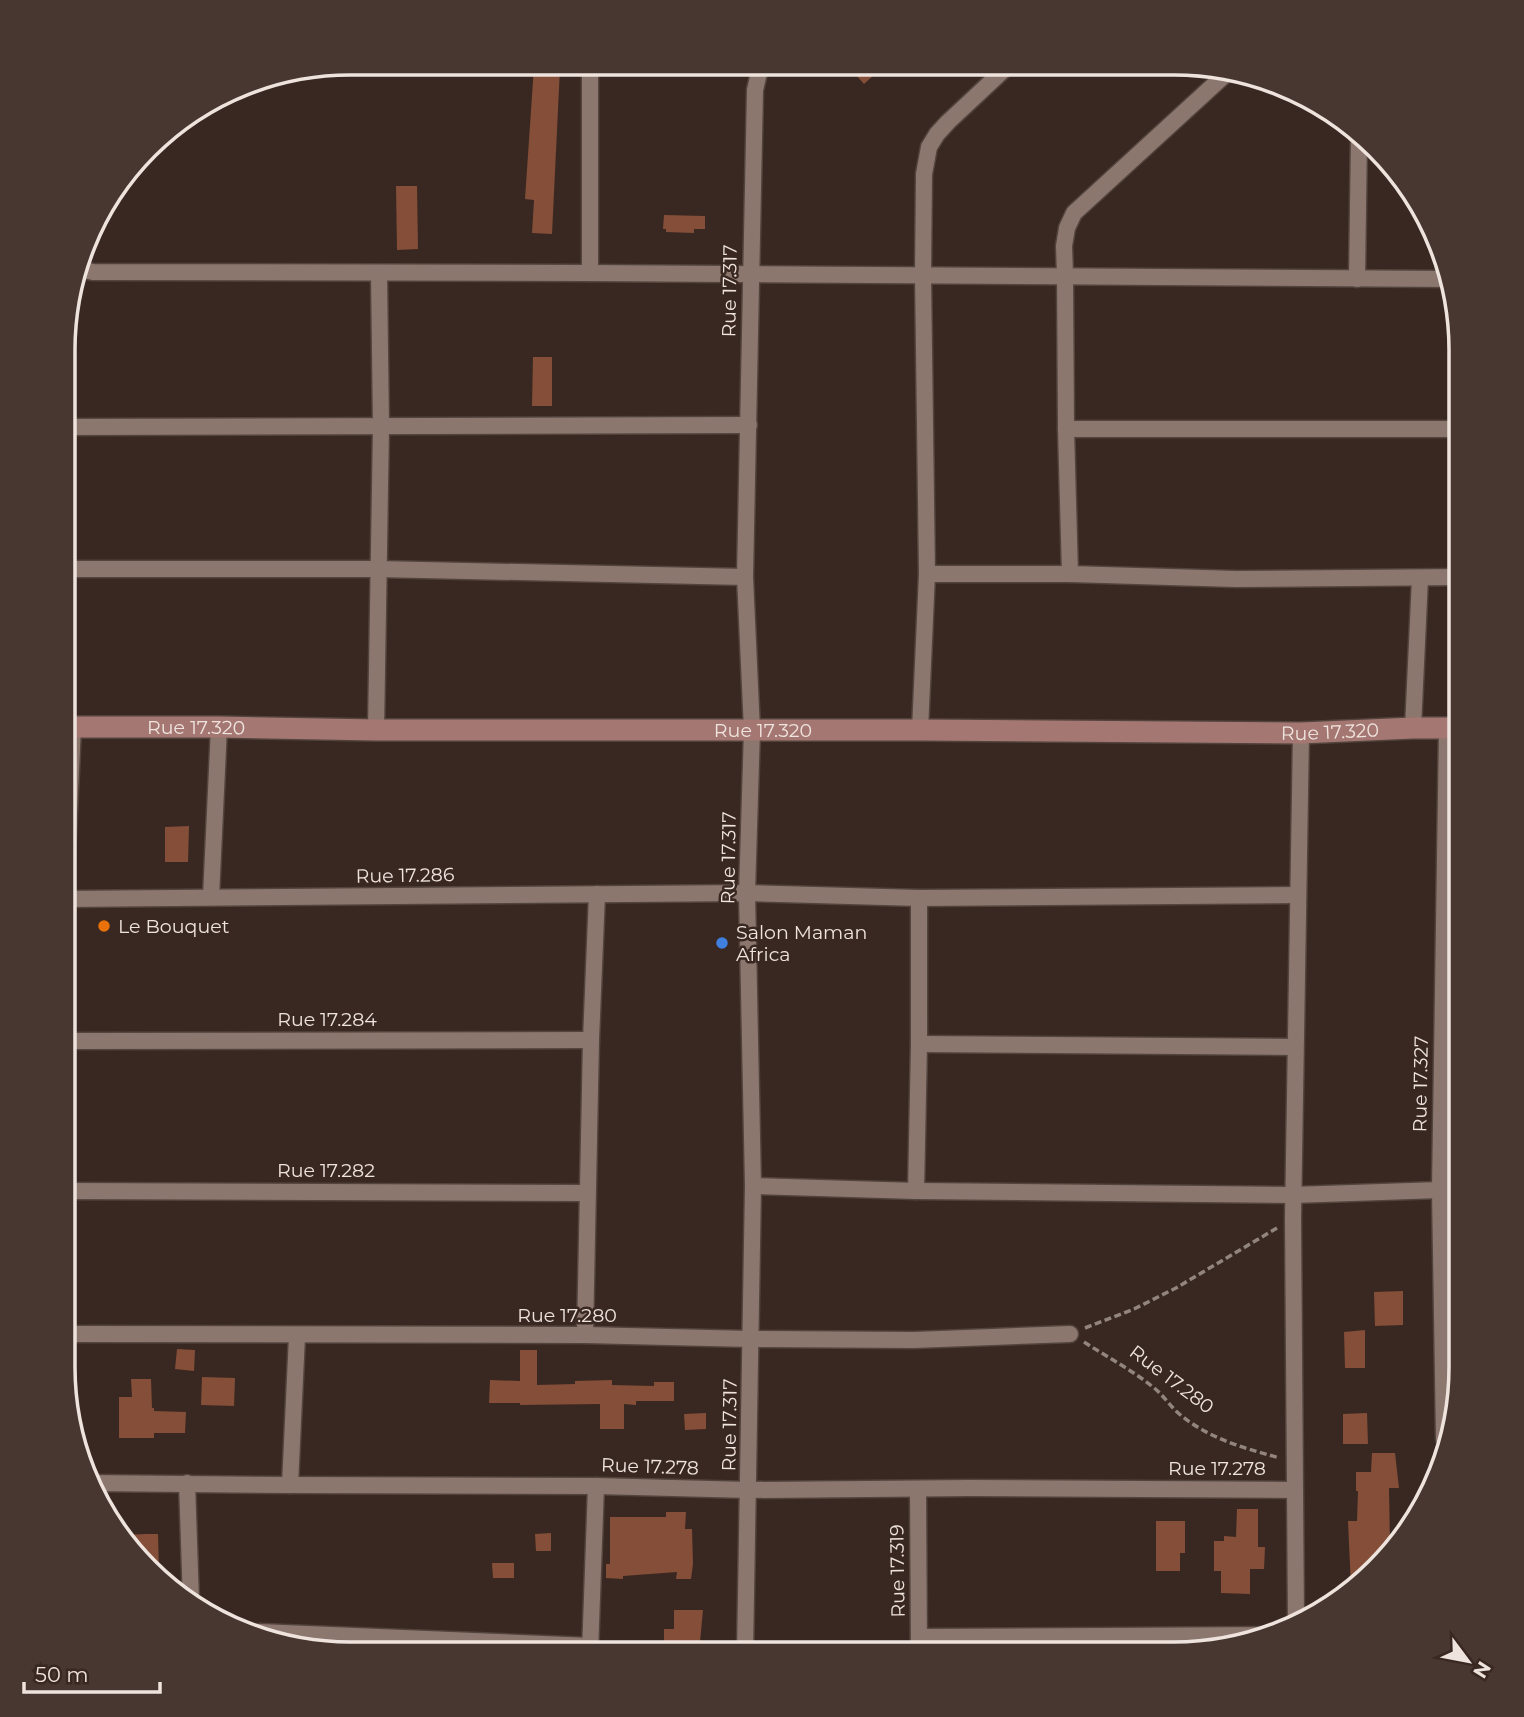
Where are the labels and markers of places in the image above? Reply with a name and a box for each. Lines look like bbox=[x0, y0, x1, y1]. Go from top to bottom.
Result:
place label: Le Bouquet bbox=[118, 915, 230, 938]
marker: Le Bouquet bbox=[96, 918, 112, 934]
place label: Salon Maman Africa bbox=[736, 921, 867, 966]
marker: Salon Maman Africa bbox=[714, 935, 730, 951]

